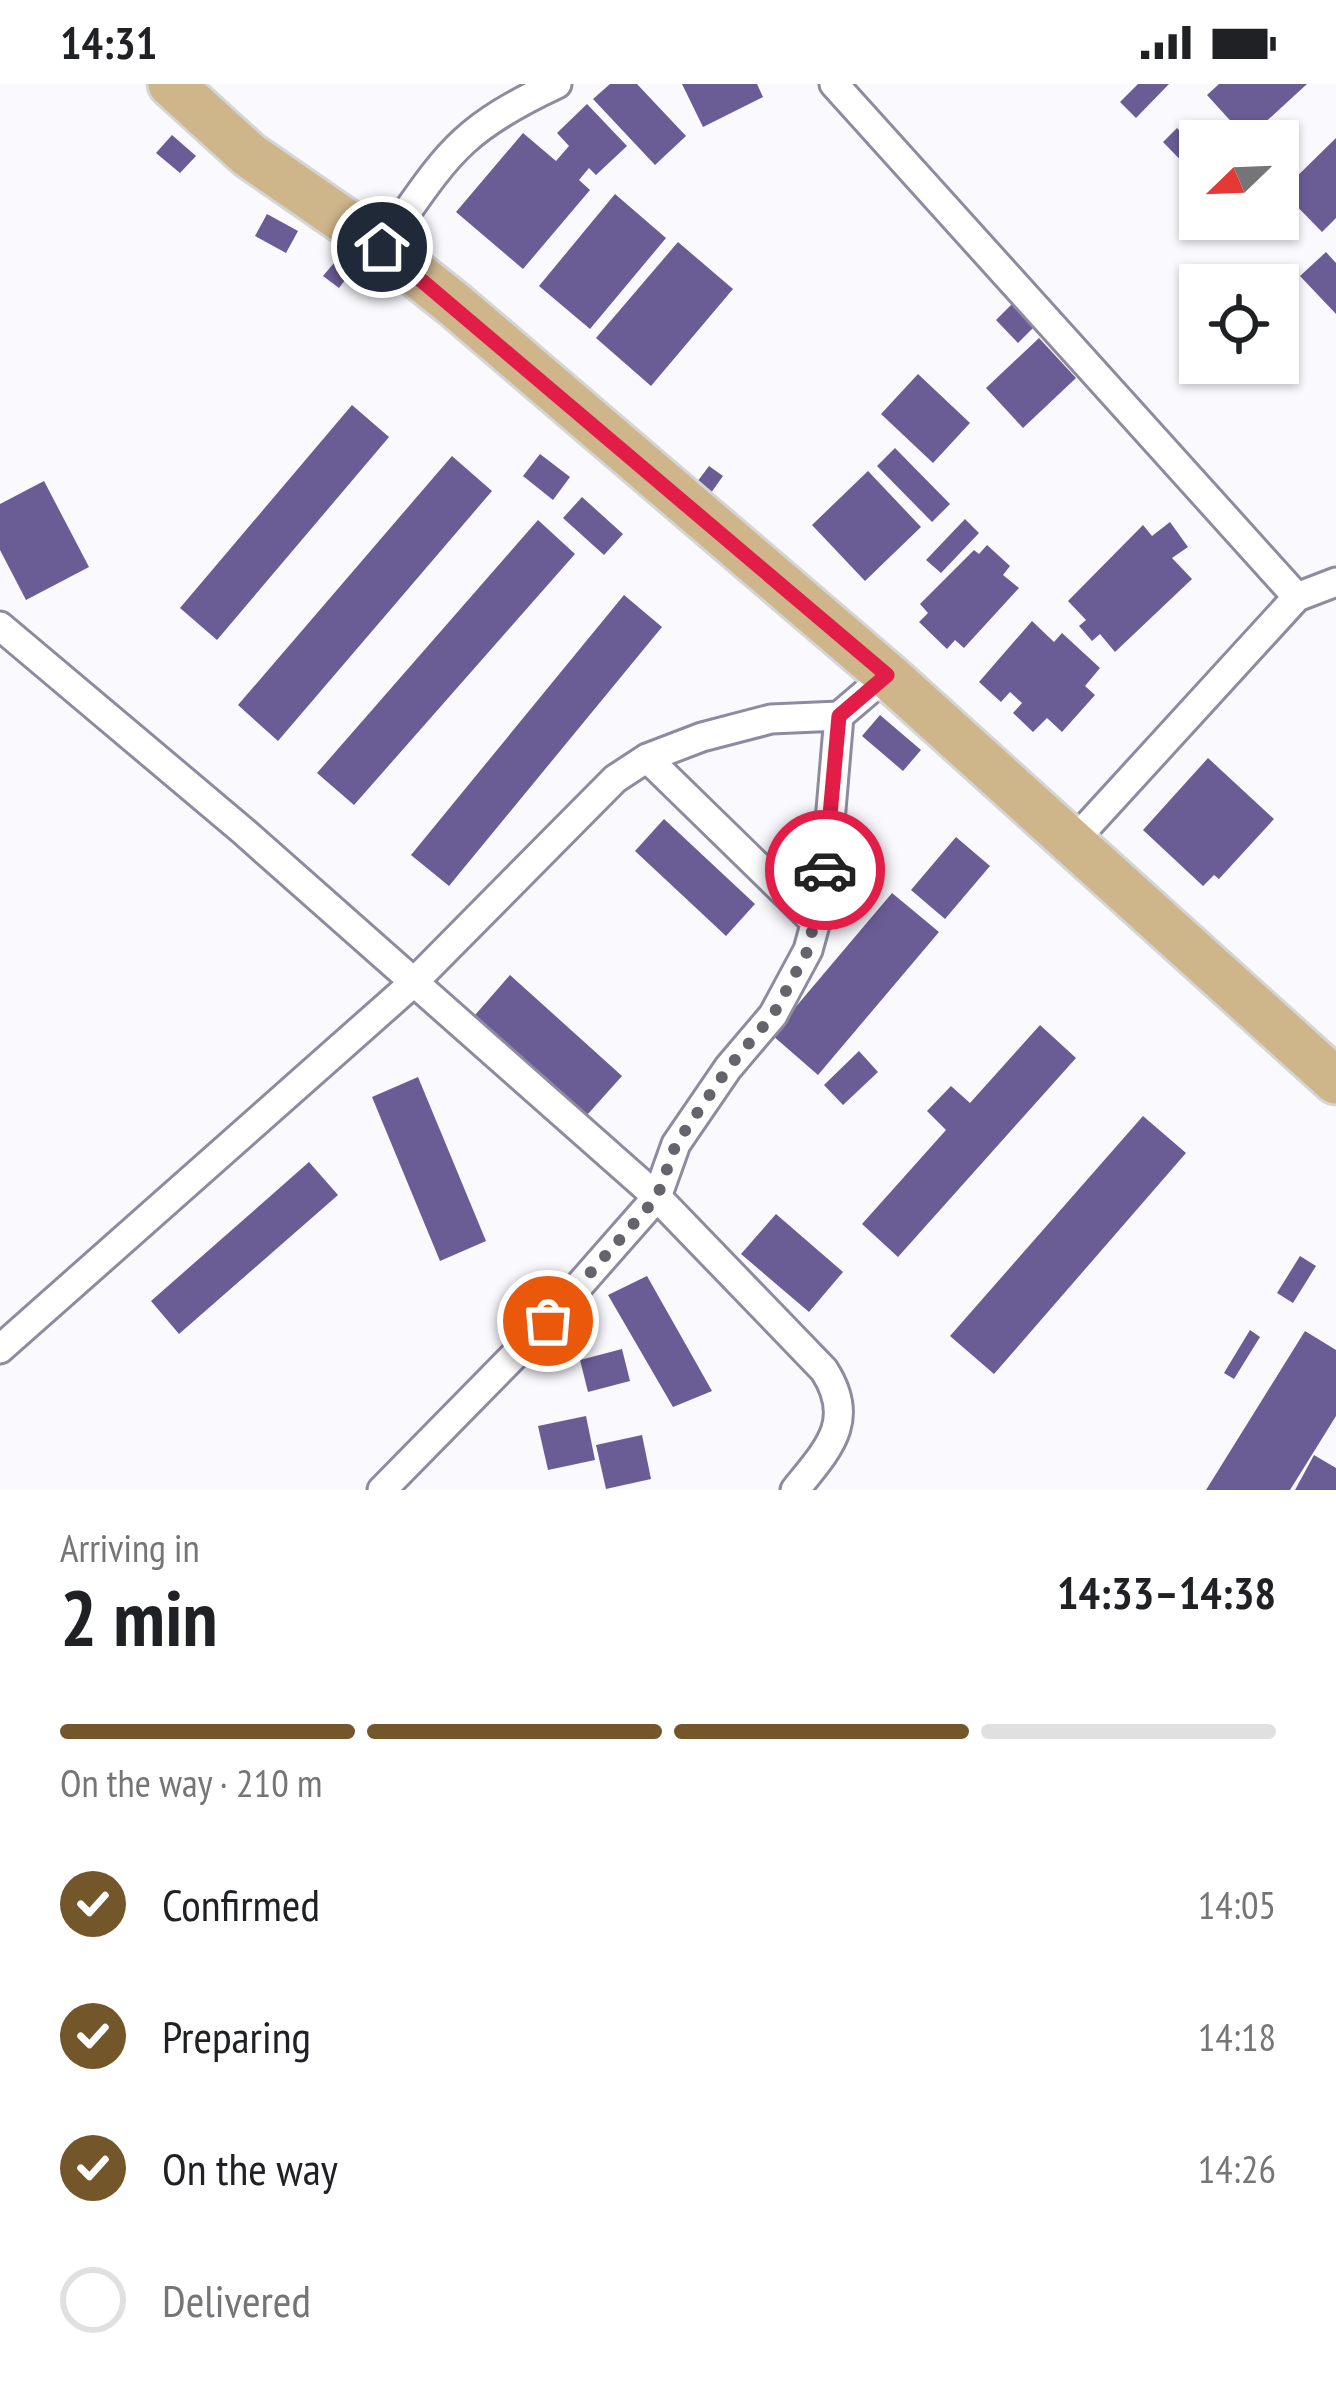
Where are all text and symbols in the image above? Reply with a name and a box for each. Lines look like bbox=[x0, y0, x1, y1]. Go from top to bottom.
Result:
text: 14:31 bbox=[60, 13, 157, 71]
north arrow bbox=[1179, 120, 1299, 240]
map controls bbox=[1179, 120, 1299, 384]
pin bbox=[331, 196, 433, 298]
icon: home bbox=[349, 214, 415, 280]
button: locate bbox=[1179, 264, 1299, 384]
courier bbox=[765, 810, 885, 930]
icon: car bbox=[792, 837, 858, 903]
pin bbox=[497, 1270, 599, 1372]
icon: bag bbox=[515, 1288, 581, 1354]
text: Arriving in bbox=[60, 1522, 200, 1573]
text: 14:33–14:38 bbox=[1057, 1563, 1276, 1621]
text: 2 min bbox=[60, 1567, 218, 1668]
text: On the way · 210 m bbox=[60, 1757, 322, 1808]
icon: check bbox=[60, 1871, 126, 1937]
text: Confirmed bbox=[162, 1875, 320, 1933]
text: 14:05 bbox=[1198, 1879, 1276, 1930]
icon: check bbox=[60, 2003, 126, 2069]
text: Preparing bbox=[162, 2007, 311, 2065]
text: 14:18 bbox=[1198, 2011, 1276, 2062]
icon: check bbox=[60, 2135, 126, 2201]
text: On the way bbox=[162, 2139, 338, 2197]
text: 14:26 bbox=[1198, 2143, 1276, 2194]
text: Delivered bbox=[162, 2271, 311, 2329]

